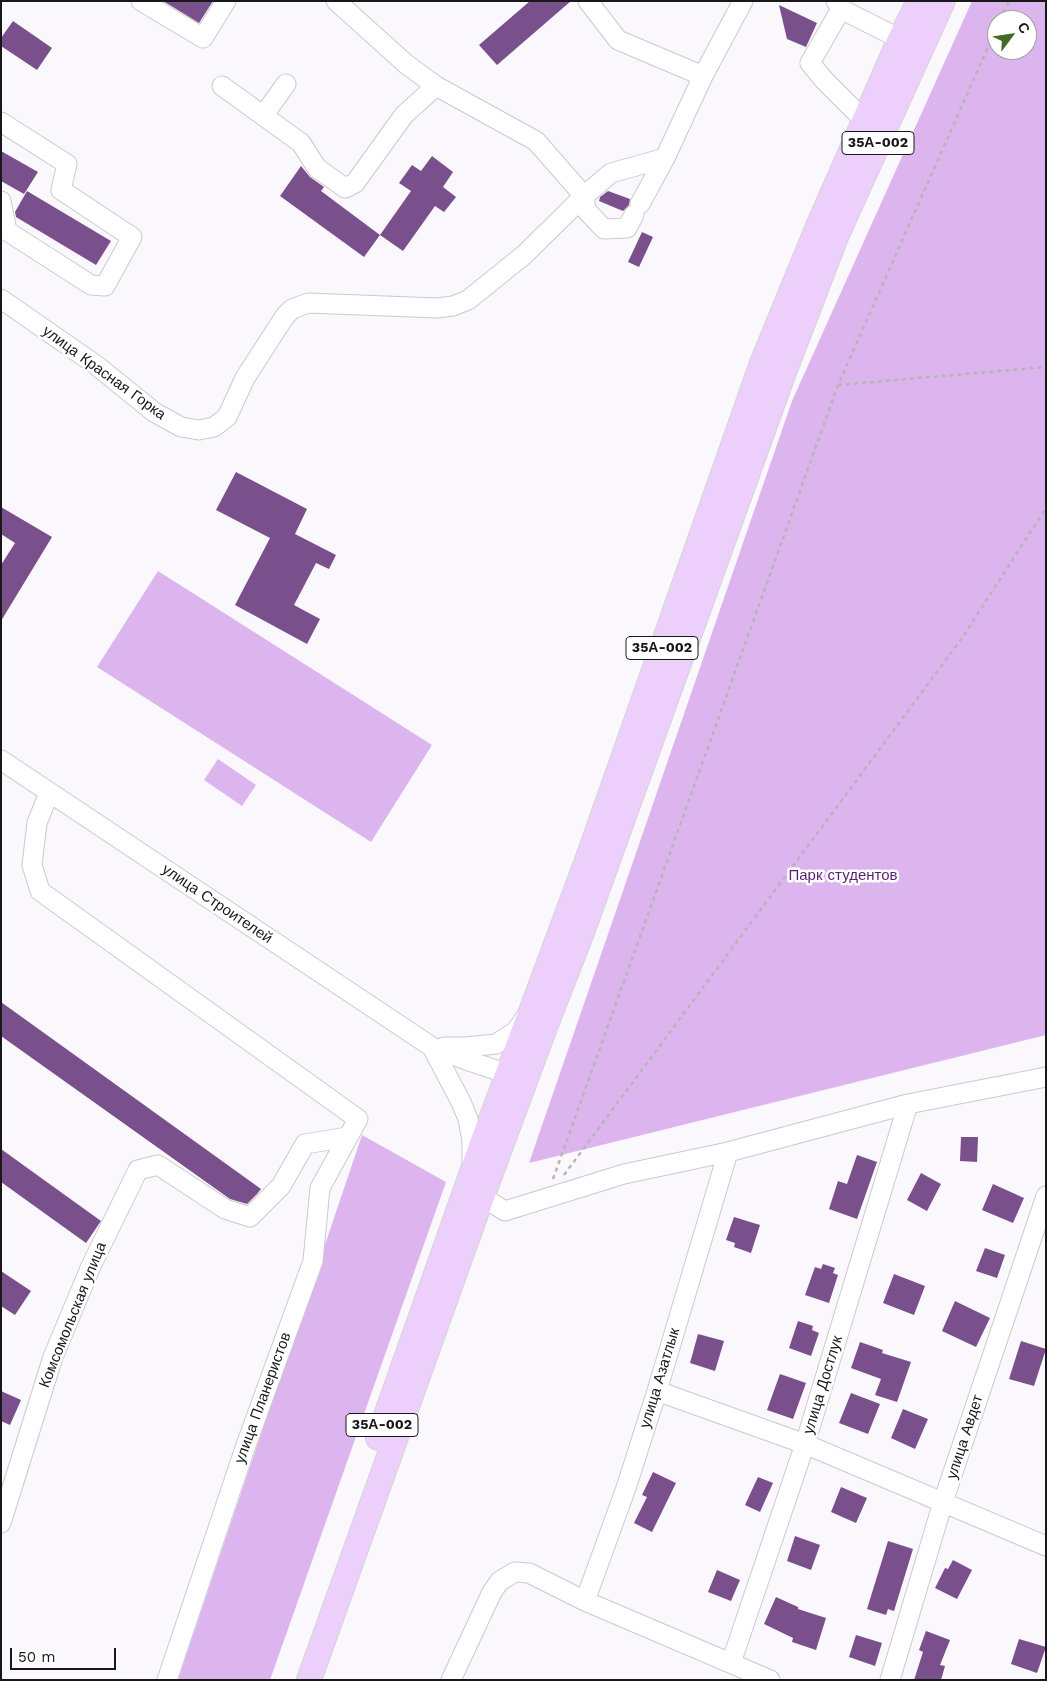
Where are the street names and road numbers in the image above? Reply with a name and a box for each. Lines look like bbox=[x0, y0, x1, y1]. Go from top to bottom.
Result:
road number: 35А-002 bbox=[842, 132, 914, 154]
street label: улица Красная Горка bbox=[39, 322, 169, 424]
road number: 35А-002 bbox=[626, 636, 698, 660]
street label: улица Строителей bbox=[158, 860, 276, 948]
street label: Комсомольская улица bbox=[36, 1240, 110, 1390]
street label: улица Азатлык bbox=[636, 1326, 684, 1430]
street label: улица Планеристов bbox=[231, 1330, 295, 1466]
street label: улица Достлук bbox=[800, 1334, 846, 1436]
street label: улица Авдет bbox=[943, 1393, 987, 1481]
road number: 35А-002 bbox=[346, 1414, 418, 1436]

